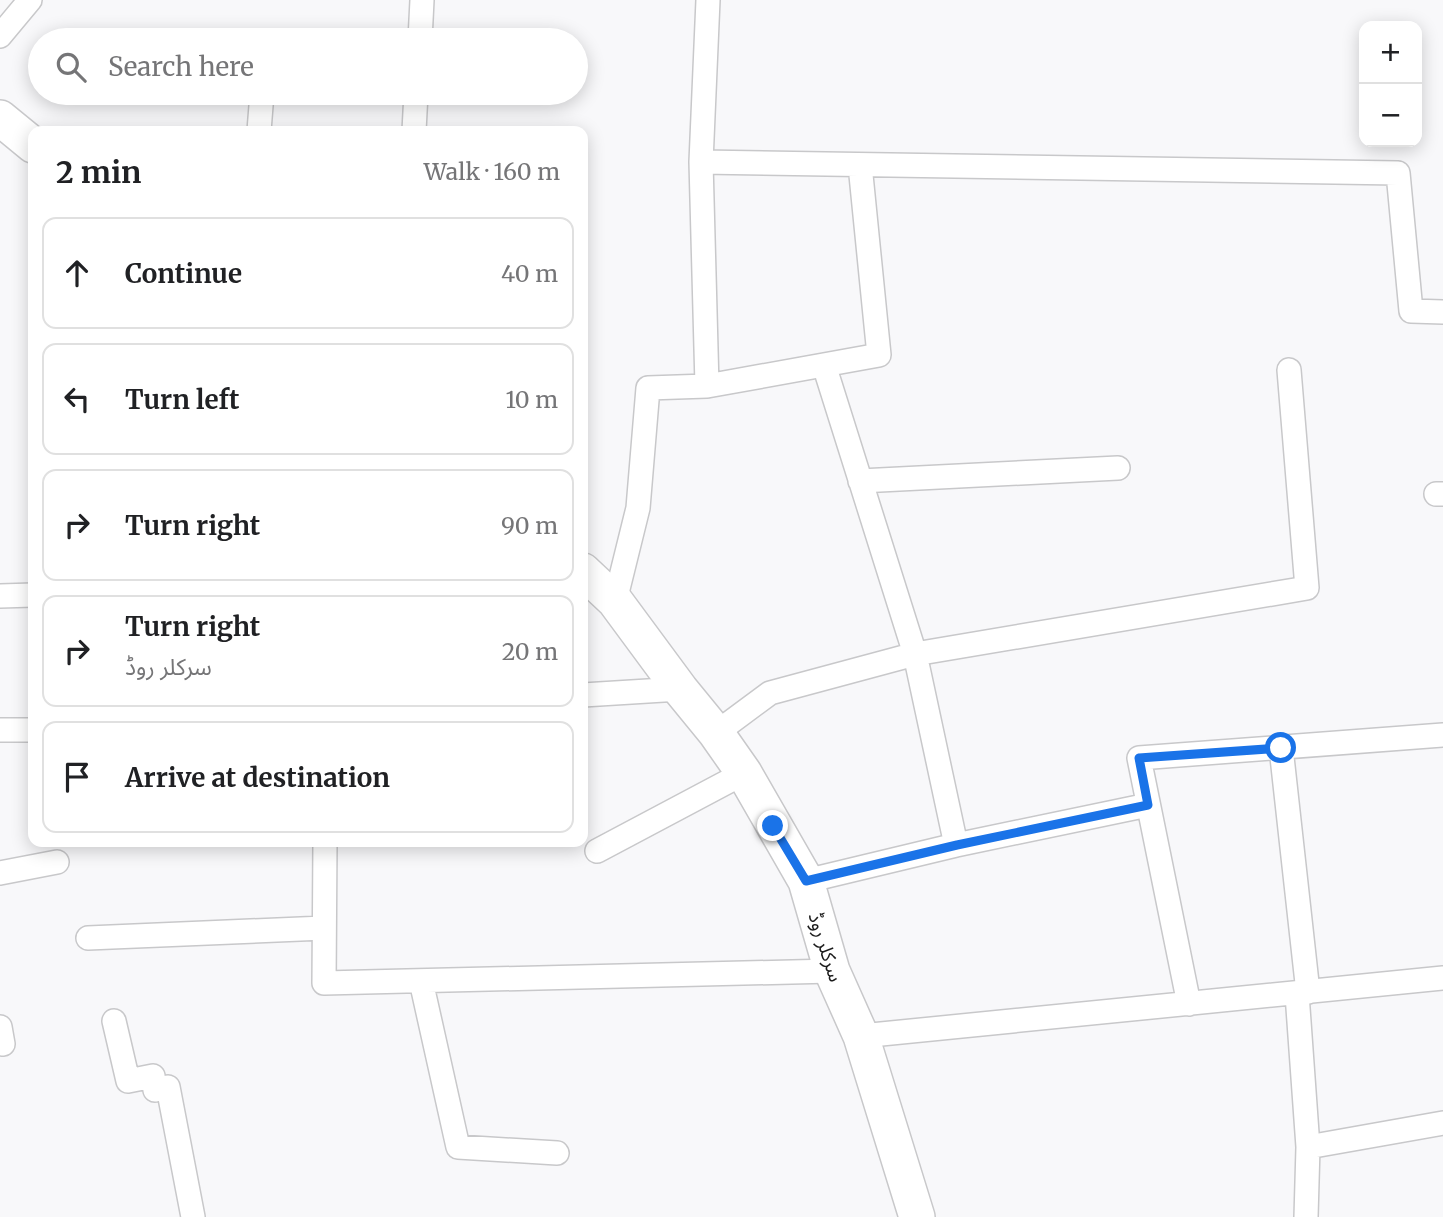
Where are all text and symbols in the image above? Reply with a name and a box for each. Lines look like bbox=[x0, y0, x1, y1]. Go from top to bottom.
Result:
map controls bbox=[1359, 21, 1422, 147]
button: + bbox=[1359, 21, 1422, 84]
search box bbox=[28, 28, 588, 105]
icon: search bbox=[52, 48, 90, 86]
text: Search here bbox=[108, 50, 254, 83]
button: − bbox=[1359, 84, 1422, 147]
text: 2 min bbox=[56, 153, 141, 191]
text: Walk · 160 m bbox=[424, 157, 560, 186]
icon: ahead bbox=[58, 254, 96, 292]
text: Continue bbox=[125, 257, 242, 290]
text: 40 m bbox=[501, 259, 558, 288]
icon: left bbox=[58, 380, 96, 418]
text: Turn left bbox=[125, 383, 239, 416]
text: 10 m bbox=[505, 385, 558, 414]
icon: right bbox=[58, 506, 96, 544]
text: Turn right bbox=[125, 509, 260, 542]
text: 90 m bbox=[501, 511, 558, 540]
text: Turn right bbox=[125, 610, 260, 643]
icon: right bbox=[58, 632, 96, 670]
text: 20 m bbox=[502, 637, 558, 666]
text: سرکلر روڈ bbox=[125, 652, 212, 681]
route start bbox=[1265, 732, 1296, 763]
icon: arrive bbox=[58, 758, 96, 796]
text: Arrive at destination bbox=[125, 761, 390, 794]
route end bbox=[757, 810, 788, 841]
street label: سرکلر روڈ bbox=[804, 909, 848, 985]

